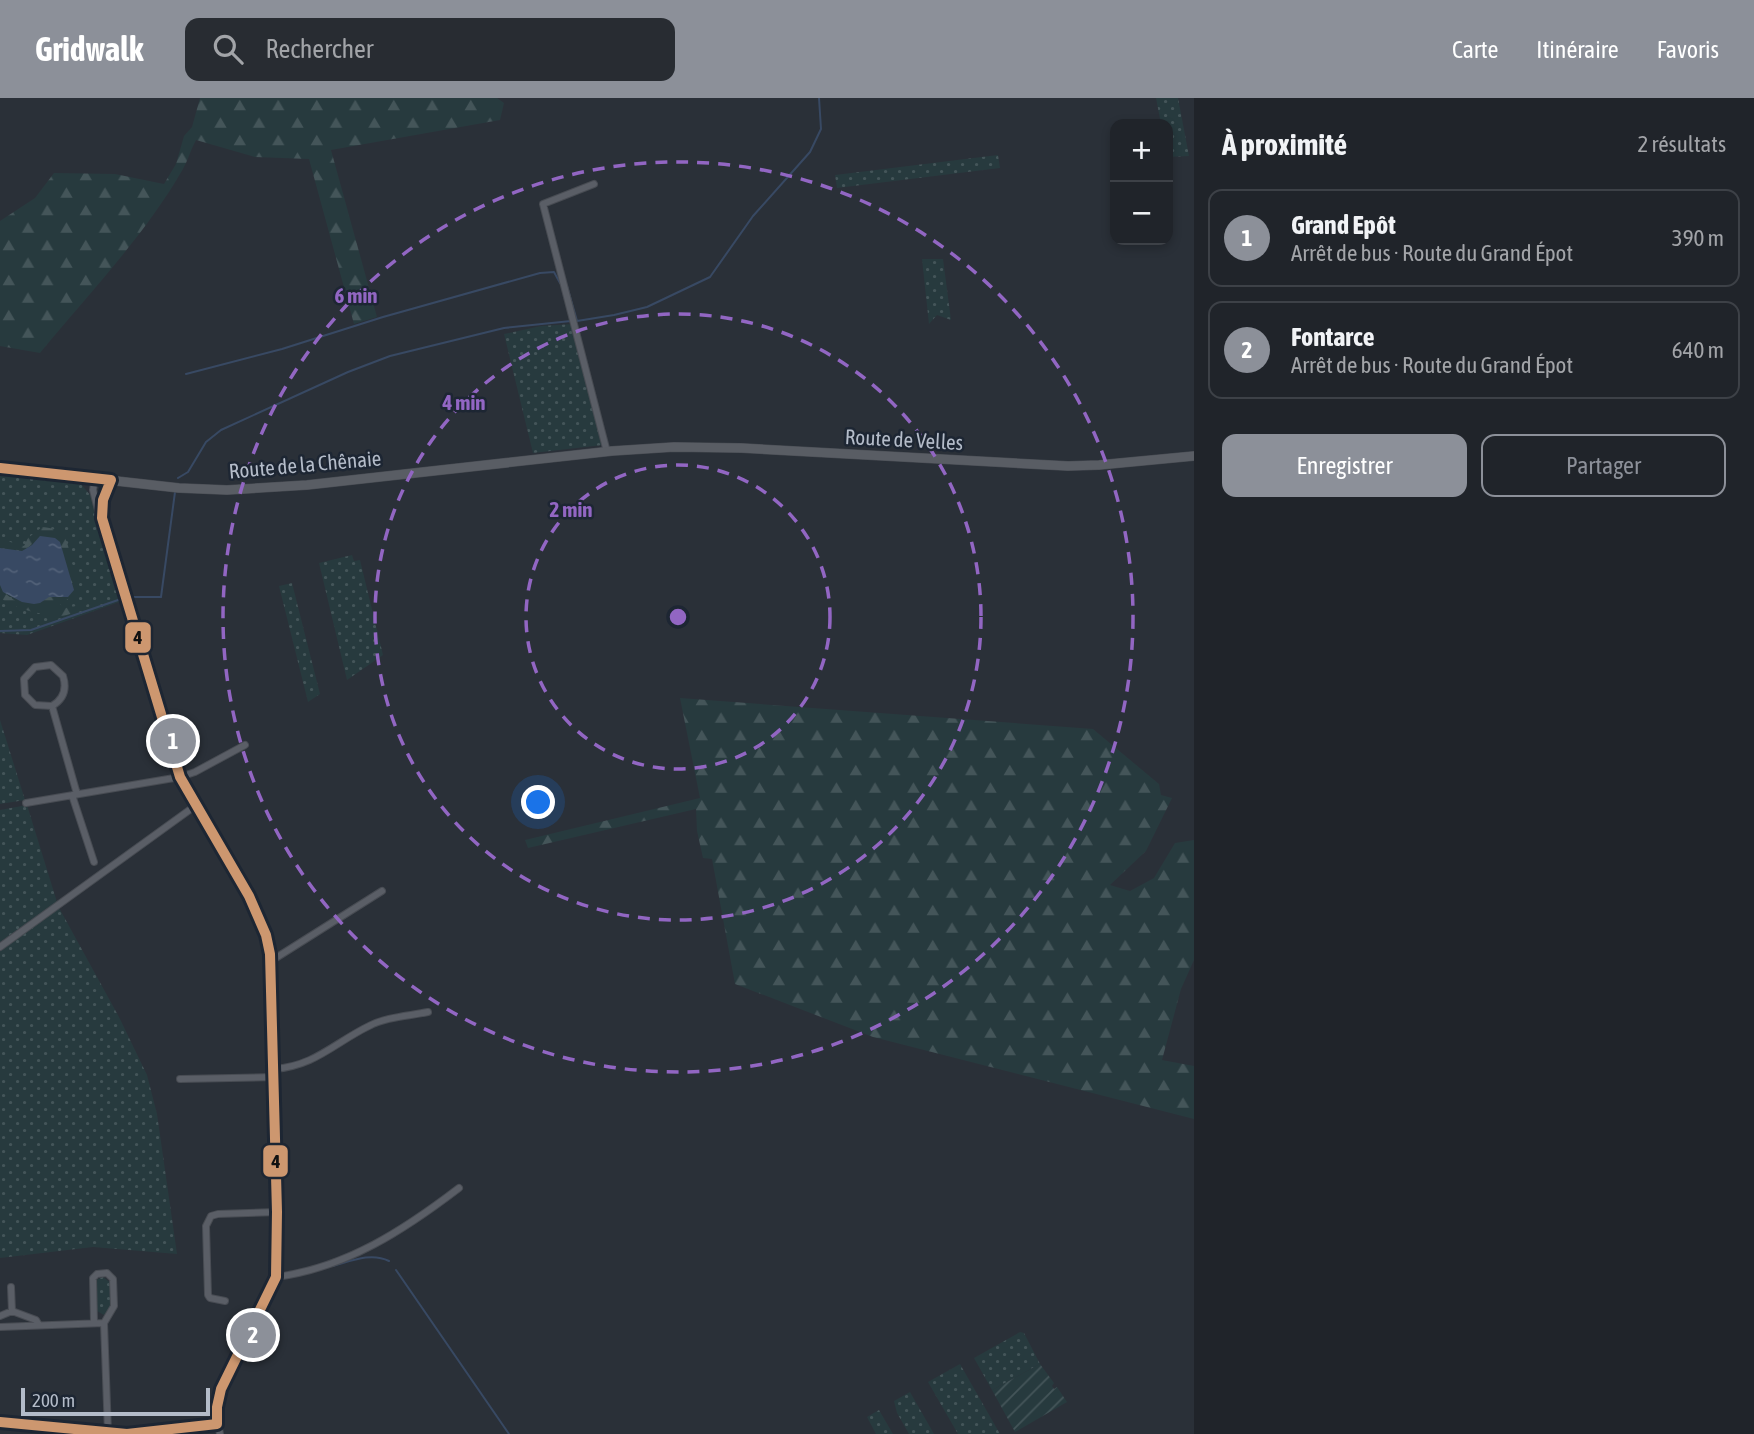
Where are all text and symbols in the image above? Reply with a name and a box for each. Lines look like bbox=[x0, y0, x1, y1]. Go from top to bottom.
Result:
search box bbox=[185, 18, 675, 81]
text: Gridwalk bbox=[35, 30, 143, 68]
icon: search bbox=[209, 30, 247, 68]
text: Rechercher bbox=[265, 34, 374, 64]
text: Carte bbox=[1452, 36, 1498, 63]
text: Itinéraire bbox=[1536, 36, 1619, 63]
text: Favoris bbox=[1657, 36, 1719, 63]
map controls bbox=[1110, 119, 1173, 245]
button: + bbox=[1110, 119, 1173, 182]
text: À proximité bbox=[1222, 127, 1347, 161]
text: 2 résultats bbox=[1637, 131, 1726, 157]
button: − bbox=[1110, 182, 1173, 245]
text: Grand Epôt bbox=[1291, 210, 1396, 240]
text: 1 bbox=[1242, 225, 1252, 251]
text: 390 m bbox=[1672, 225, 1724, 251]
text: Arrêt de bus · Route du Grand Épot bbox=[1291, 240, 1573, 266]
text: 6 min bbox=[335, 283, 377, 307]
text: Fontarce bbox=[1291, 322, 1374, 352]
text: 2 bbox=[1242, 337, 1252, 363]
text: 640 m bbox=[1672, 337, 1724, 363]
text: Arrêt de bus · Route du Grand Épot bbox=[1291, 352, 1573, 378]
text: 4 min bbox=[442, 390, 485, 414]
street label: Route de Velles bbox=[844, 424, 964, 454]
button: Enregistrer bbox=[1222, 434, 1467, 497]
button: Partager bbox=[1481, 434, 1726, 497]
street label: Route de la Chênaie bbox=[228, 445, 382, 483]
text: 2 min bbox=[550, 497, 592, 521]
centre of rings bbox=[666, 605, 690, 629]
line badge: 4 bbox=[124, 621, 152, 654]
text: 4 bbox=[133, 626, 143, 648]
pin: 1 bbox=[150, 715, 196, 767]
your location bbox=[521, 785, 555, 819]
line badge: 4 bbox=[262, 1144, 289, 1178]
text: 4 bbox=[271, 1150, 281, 1172]
pin: 2 bbox=[230, 1309, 276, 1361]
scale bar bbox=[21, 1385, 210, 1417]
text: 200 m bbox=[32, 1389, 75, 1411]

